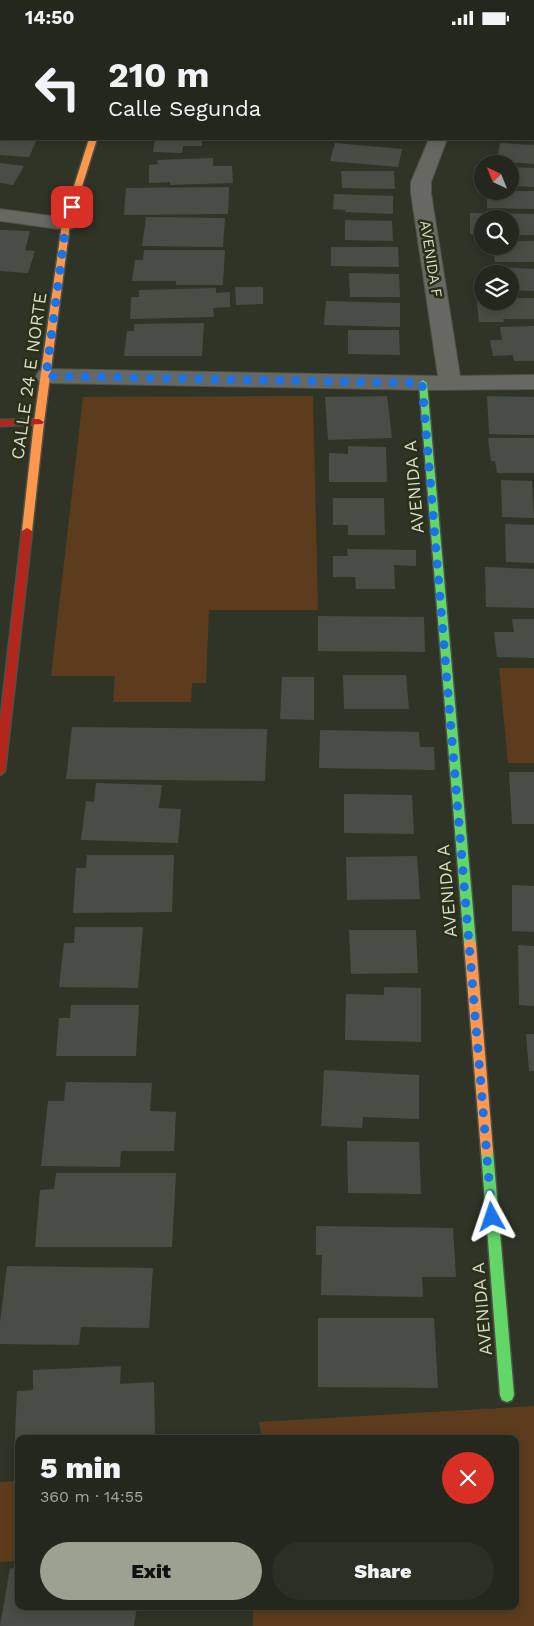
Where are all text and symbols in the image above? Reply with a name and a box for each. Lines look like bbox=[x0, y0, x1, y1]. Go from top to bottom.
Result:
text: 14:50 bbox=[25, 6, 75, 29]
text: 210 m bbox=[108, 54, 209, 96]
icon: left bbox=[25, 55, 90, 120]
text: Calle Segunda bbox=[108, 96, 261, 121]
north arrow bbox=[474, 155, 519, 200]
map controls bbox=[474, 155, 519, 310]
pin bbox=[51, 186, 93, 228]
icon: arrive bbox=[58, 193, 86, 221]
button: search bbox=[474, 210, 519, 255]
street label: AVENIDA F bbox=[416, 219, 446, 299]
button: layers bbox=[474, 265, 519, 310]
street label: CALLE 24 E NORTE bbox=[6, 291, 51, 461]
street label: AVENIDA A bbox=[399, 439, 428, 535]
street label: AVENIDA A bbox=[432, 843, 461, 939]
position arrow bbox=[465, 1190, 517, 1242]
street label: AVENIDA A bbox=[467, 1261, 496, 1357]
text: 5 min bbox=[40, 1450, 121, 1485]
button: close bbox=[442, 1452, 494, 1504]
text: 360 m · 14:55 bbox=[40, 1487, 143, 1506]
button: Exit bbox=[40, 1542, 262, 1600]
button: Share bbox=[272, 1542, 494, 1600]

